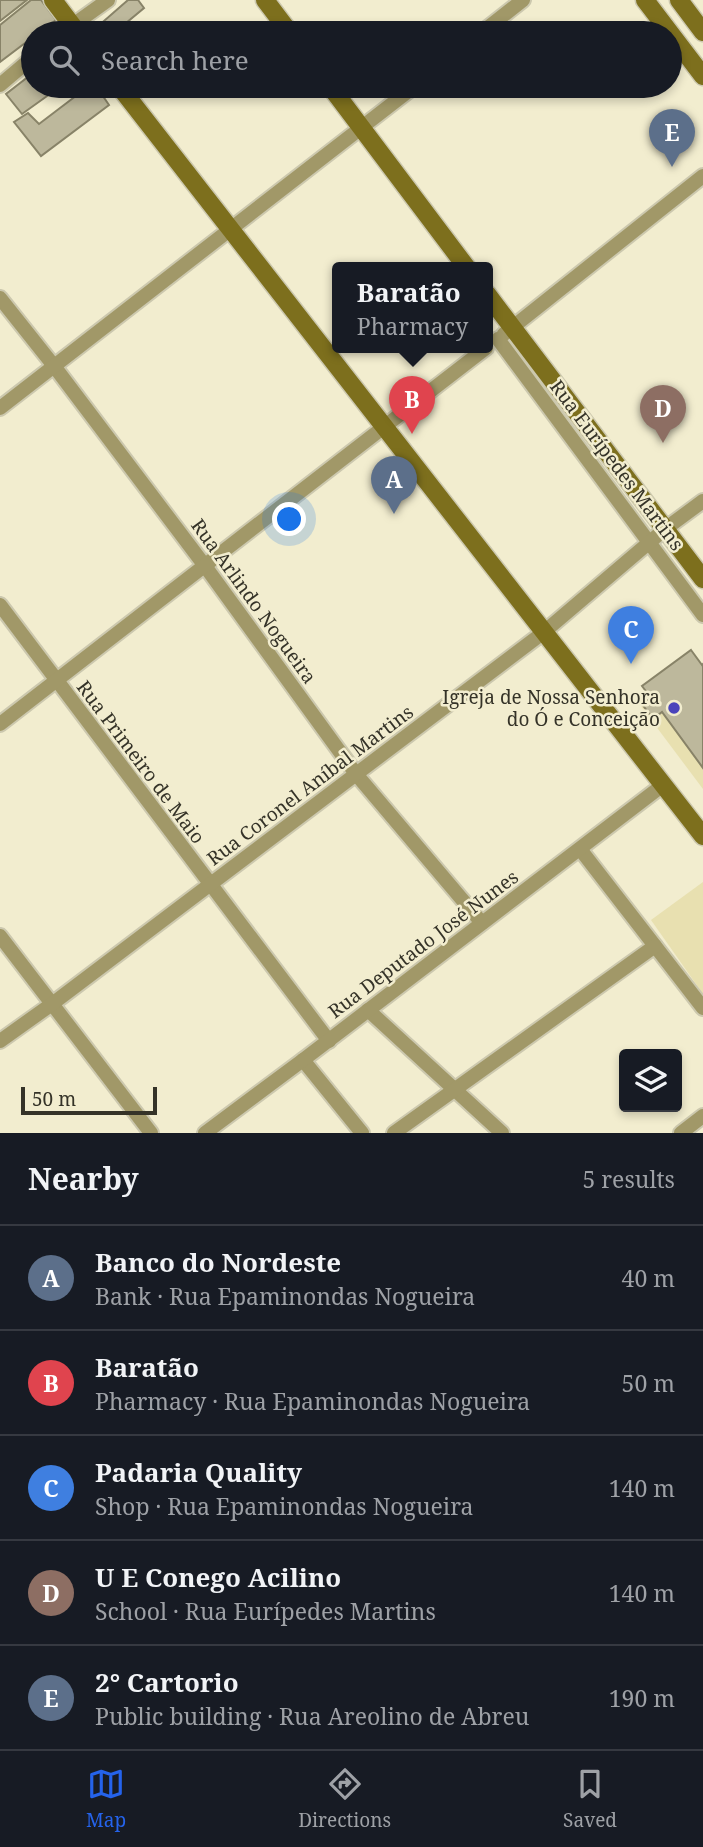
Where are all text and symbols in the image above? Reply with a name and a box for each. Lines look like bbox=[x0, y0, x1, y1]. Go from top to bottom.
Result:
search box bbox=[21, 21, 682, 98]
icon: search bbox=[45, 41, 83, 79]
text: Search here bbox=[101, 42, 249, 78]
pin: E bbox=[649, 109, 695, 167]
popup bbox=[332, 262, 493, 353]
text: Baratão bbox=[357, 274, 461, 310]
text: Pharmacy bbox=[357, 310, 468, 342]
street label: Rua Eurípedes Martins bbox=[544, 374, 690, 556]
pin: B bbox=[389, 376, 435, 434]
pin: D bbox=[640, 385, 686, 443]
pin: A bbox=[371, 456, 417, 514]
your location bbox=[272, 502, 306, 536]
street label: Rua Arlindo Nogueira bbox=[185, 513, 323, 689]
pin: C bbox=[608, 606, 654, 664]
street label: Rua Primeiro de Maio bbox=[71, 675, 211, 849]
place label: Igreja de Nossa Senhora do Ó e Conceição bbox=[442, 684, 660, 732]
street label: Rua Coronel Aníbal Martins bbox=[202, 699, 418, 871]
marker: Igreja de Nossa Senhora do Ó e Conceição bbox=[666, 700, 682, 716]
street label: Rua Deputado José Nunes bbox=[323, 864, 523, 1024]
map controls bbox=[619, 1049, 682, 1112]
button: layers bbox=[619, 1049, 682, 1112]
scale bar bbox=[21, 1084, 158, 1116]
text: 50 m bbox=[32, 1086, 76, 1112]
text: Nearby bbox=[28, 1158, 139, 1199]
text: 5 results bbox=[582, 1163, 675, 1195]
text: Banco do Nordeste bbox=[95, 1244, 341, 1280]
text: A bbox=[42, 1262, 60, 1294]
text: 40 m bbox=[622, 1262, 675, 1294]
text: Bank · Rua Epaminondas Nogueira bbox=[95, 1280, 475, 1312]
text: Baratão bbox=[95, 1349, 199, 1385]
text: B bbox=[43, 1367, 59, 1399]
text: 50 m bbox=[622, 1367, 675, 1399]
text: Pharmacy · Rua Epaminondas Nogueira bbox=[95, 1385, 530, 1417]
text: Padaria Quality bbox=[95, 1454, 302, 1490]
text: C bbox=[43, 1472, 59, 1504]
text: 140 m bbox=[609, 1472, 675, 1504]
text: Shop · Rua Epaminondas Nogueira bbox=[95, 1490, 474, 1522]
text: U E Conego Acilino bbox=[95, 1559, 341, 1595]
text: D bbox=[42, 1577, 60, 1609]
text: 140 m bbox=[609, 1577, 675, 1609]
text: School · Rua Eurípedes Martins bbox=[95, 1595, 436, 1627]
text: 2° Cartorio bbox=[95, 1664, 239, 1700]
text: E bbox=[43, 1682, 59, 1714]
text: 190 m bbox=[609, 1682, 675, 1714]
text: Public building · Rua Areolino de Abreu bbox=[95, 1700, 529, 1732]
tab: Map bbox=[86, 1765, 126, 1833]
tab: Directions bbox=[298, 1765, 391, 1833]
tab: Saved bbox=[563, 1765, 617, 1833]

